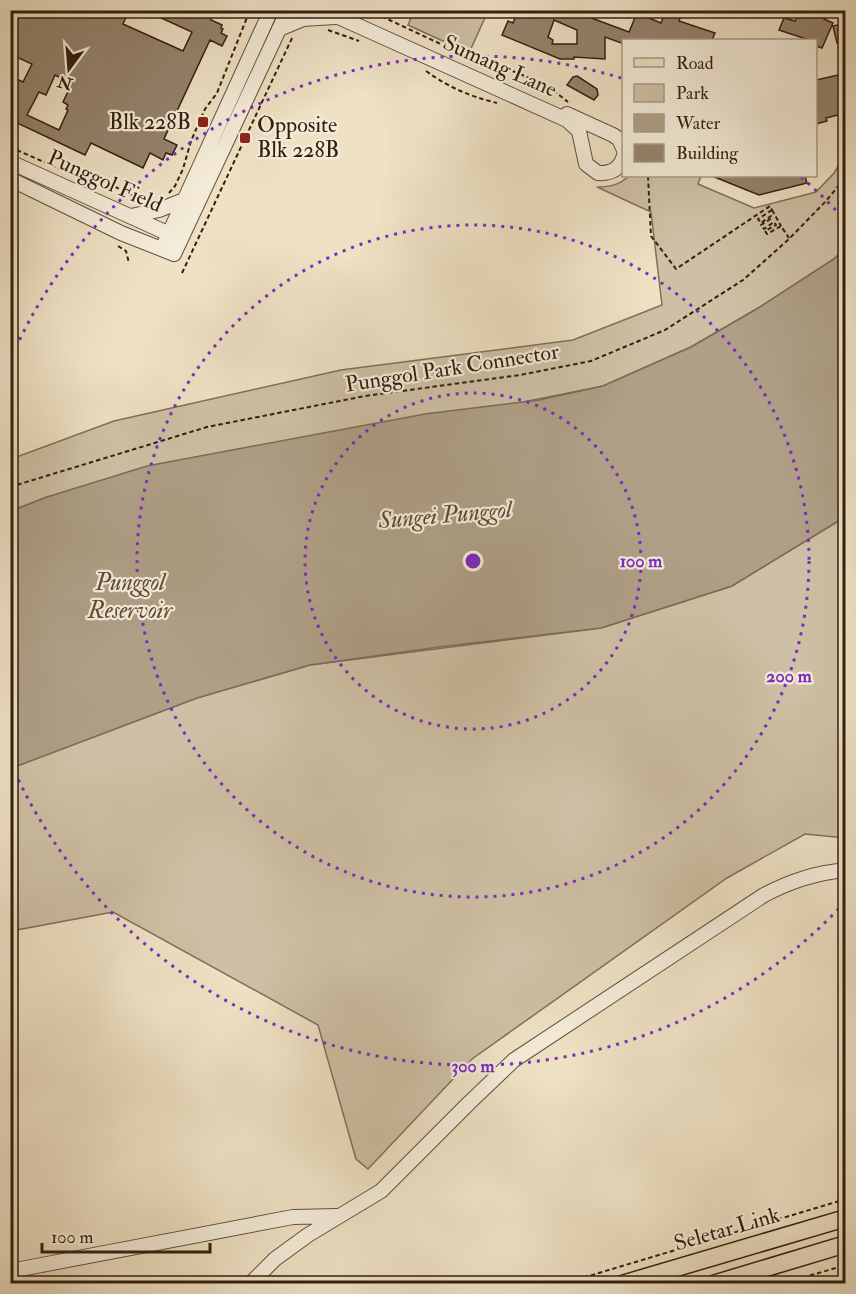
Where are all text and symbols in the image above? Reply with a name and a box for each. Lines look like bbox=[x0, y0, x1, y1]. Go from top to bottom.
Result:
street label: Sumang Lane bbox=[439, 28, 561, 104]
north arrow bbox=[39, 39, 99, 99]
legend bbox=[622, 39, 817, 177]
text: Road bbox=[676, 52, 714, 75]
text: N bbox=[55, 71, 76, 94]
text: Park bbox=[676, 82, 709, 105]
place label: Blk 228B bbox=[109, 108, 191, 136]
place label: Opposite Blk 228B bbox=[257, 111, 339, 164]
text: Water bbox=[675, 112, 720, 135]
marker: Blk 228B bbox=[196, 115, 210, 129]
marker: Opposite Blk 228B bbox=[238, 131, 252, 145]
text: Building bbox=[676, 142, 739, 165]
street label: Punggol Field bbox=[43, 143, 167, 219]
street label: Punggol Park Connector bbox=[343, 337, 562, 399]
water label: Sungei Punggol bbox=[376, 494, 515, 536]
text: 100 m bbox=[620, 550, 663, 573]
centre of rings bbox=[463, 551, 483, 571]
water label: Punggol Reservoir bbox=[87, 567, 173, 626]
text: 200 m bbox=[766, 665, 813, 688]
text: 300 m bbox=[451, 1055, 496, 1078]
street label: Seletar Link bbox=[671, 1200, 784, 1257]
scale bar bbox=[42, 1216, 210, 1254]
text: 100 m bbox=[51, 1226, 94, 1249]

